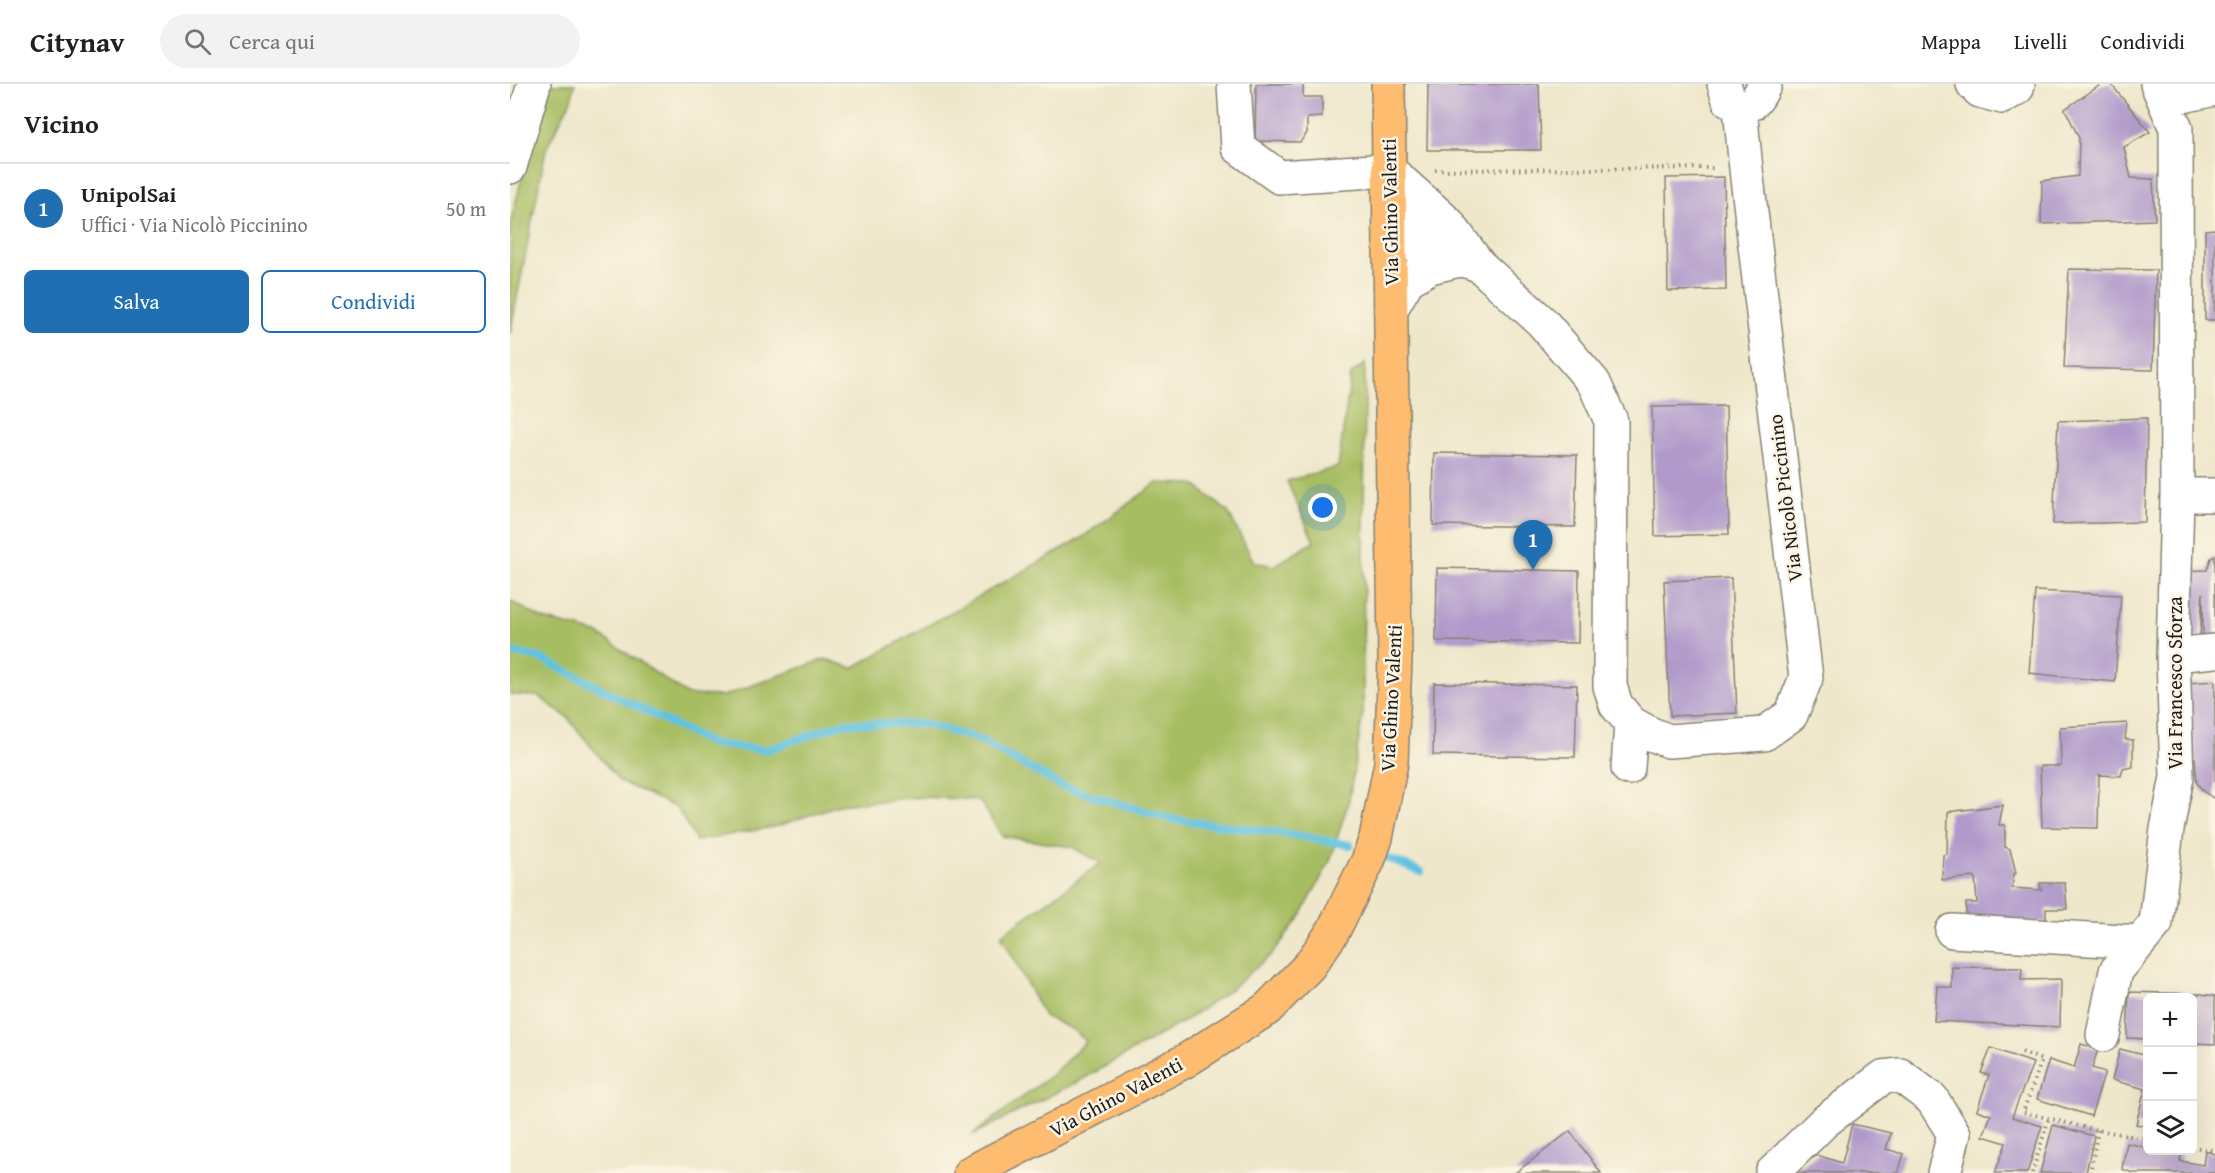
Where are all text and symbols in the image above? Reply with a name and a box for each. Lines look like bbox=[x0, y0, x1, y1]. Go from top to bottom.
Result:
search box bbox=[160, 14, 580, 68]
text: Citynav bbox=[30, 21, 124, 62]
icon: search bbox=[181, 25, 214, 58]
text: Cerca qui bbox=[229, 25, 315, 57]
text: Mappa bbox=[1921, 26, 1981, 57]
text: Livelli bbox=[2014, 26, 2068, 57]
text: Condividi bbox=[2101, 26, 2185, 57]
text: Vicino bbox=[24, 104, 99, 143]
street label: Via Ghino Valenti bbox=[1374, 138, 1405, 286]
text: UnipolSai bbox=[81, 178, 176, 210]
text: 1 bbox=[38, 194, 49, 223]
text: 50 m bbox=[446, 194, 486, 223]
text: Uffici · Via Nicolò Piccinino bbox=[81, 210, 308, 239]
button: Salva bbox=[24, 270, 249, 333]
button: Condividi bbox=[261, 270, 486, 333]
street label: Via Nicolò Piccinino bbox=[1760, 413, 1809, 583]
your location bbox=[1308, 493, 1337, 522]
pin: 1 bbox=[1514, 520, 1552, 570]
street label: Via Francesco Sforza bbox=[2160, 596, 2189, 770]
street label: Via Ghino Valenti bbox=[1372, 623, 1409, 772]
map controls bbox=[2143, 993, 2197, 1155]
button: + bbox=[2143, 993, 2197, 1047]
button: − bbox=[2143, 1047, 2197, 1101]
street label: Via Ghino Valenti bbox=[1044, 1049, 1188, 1144]
button: layers bbox=[2143, 1101, 2197, 1155]

